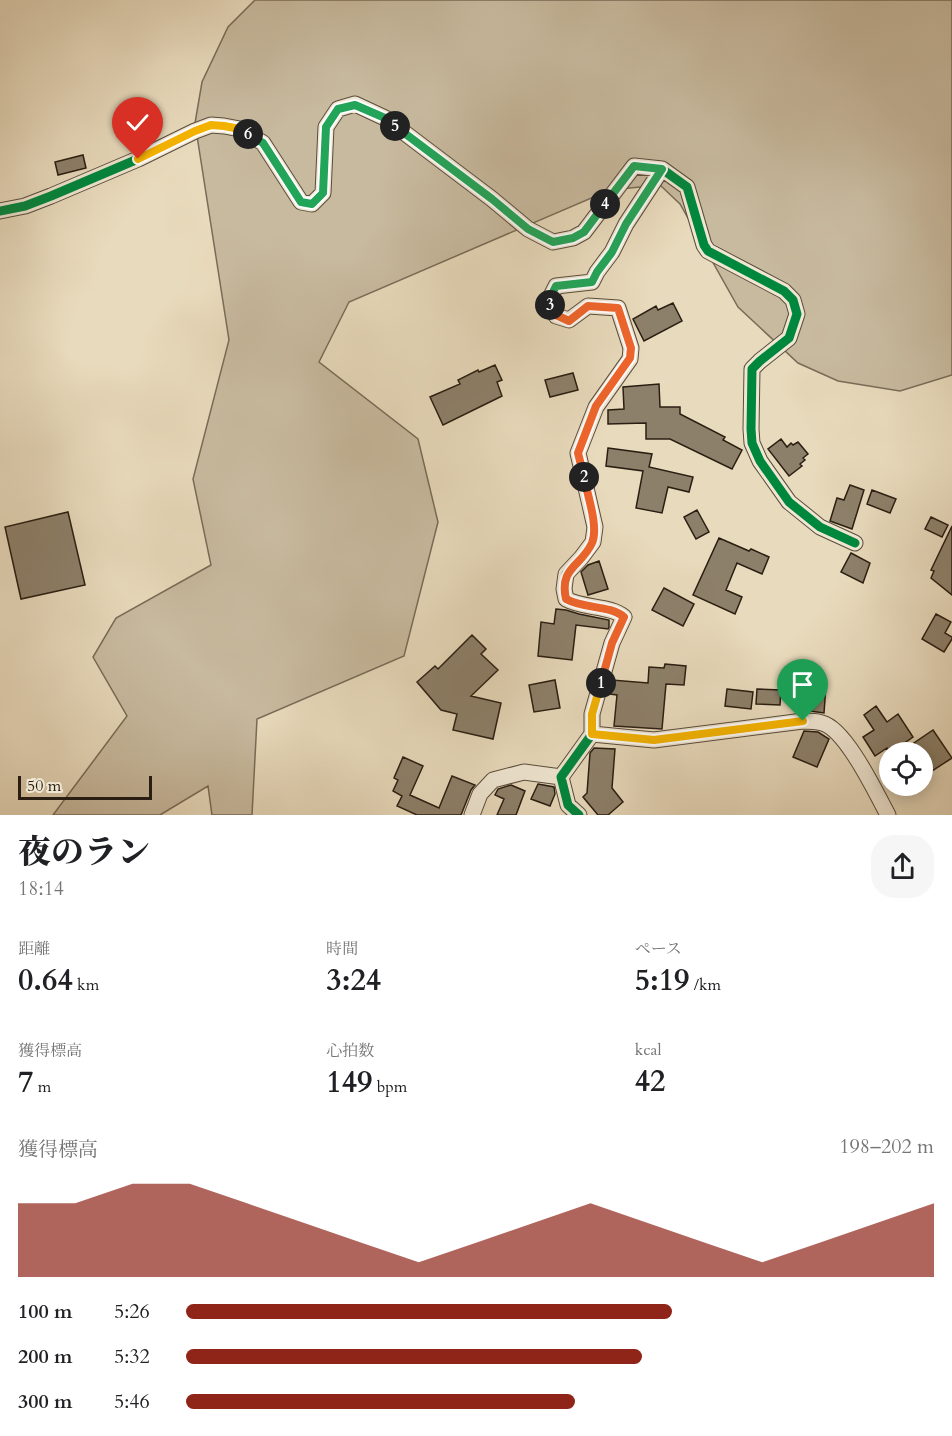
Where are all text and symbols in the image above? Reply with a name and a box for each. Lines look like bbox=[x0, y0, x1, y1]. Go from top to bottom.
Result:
pin bbox=[112, 97, 163, 159]
icon: check bbox=[121, 106, 154, 139]
pin: 5 bbox=[380, 111, 410, 141]
text: 5 bbox=[391, 115, 399, 137]
pin: 6 bbox=[233, 119, 263, 149]
text: 6 bbox=[244, 123, 252, 145]
pin: 4 bbox=[590, 189, 620, 219]
text: 4 bbox=[601, 193, 609, 215]
pin: 3 bbox=[535, 290, 565, 320]
text: 3 bbox=[546, 294, 554, 316]
pin: 2 bbox=[569, 462, 599, 492]
text: 2 bbox=[580, 466, 588, 488]
pin bbox=[777, 659, 828, 721]
pin: 1 bbox=[586, 668, 616, 698]
icon: arrive bbox=[786, 668, 819, 701]
text: 1 bbox=[597, 672, 605, 694]
map controls bbox=[879, 742, 933, 796]
button: locate bbox=[879, 742, 933, 796]
scale bar bbox=[18, 773, 152, 800]
text: 50 m bbox=[27, 775, 61, 797]
text: 夜のラン bbox=[18, 830, 150, 875]
button: share bbox=[871, 835, 934, 898]
text: 18:14 bbox=[18, 875, 64, 902]
text: 距離 bbox=[18, 938, 50, 960]
text: 時間 bbox=[326, 938, 358, 960]
text: ペース bbox=[635, 938, 682, 960]
text: 0.64 bbox=[18, 960, 73, 1001]
text: 3:24 bbox=[326, 960, 381, 1001]
text: 5:19 bbox=[635, 960, 689, 1001]
text: km bbox=[73, 974, 99, 996]
text: /km bbox=[689, 974, 721, 996]
text: kcal bbox=[635, 1039, 662, 1061]
text: 獲得標高 bbox=[18, 1040, 82, 1062]
text: 心拍数 bbox=[326, 1040, 374, 1062]
text: 42 bbox=[635, 1061, 665, 1102]
text: 7 bbox=[18, 1062, 33, 1103]
text: 149 bbox=[326, 1062, 372, 1103]
text: m bbox=[33, 1076, 51, 1098]
text: bpm bbox=[372, 1076, 407, 1098]
text: 198–202 m bbox=[839, 1133, 934, 1160]
text: 獲得標高 bbox=[18, 1136, 98, 1163]
text: 100 m bbox=[18, 1298, 73, 1325]
text: 5:26 bbox=[114, 1298, 150, 1325]
text: 200 m bbox=[18, 1343, 73, 1370]
text: 5:32 bbox=[114, 1343, 150, 1370]
text: 300 m bbox=[18, 1388, 73, 1415]
text: 5:46 bbox=[114, 1388, 150, 1415]

